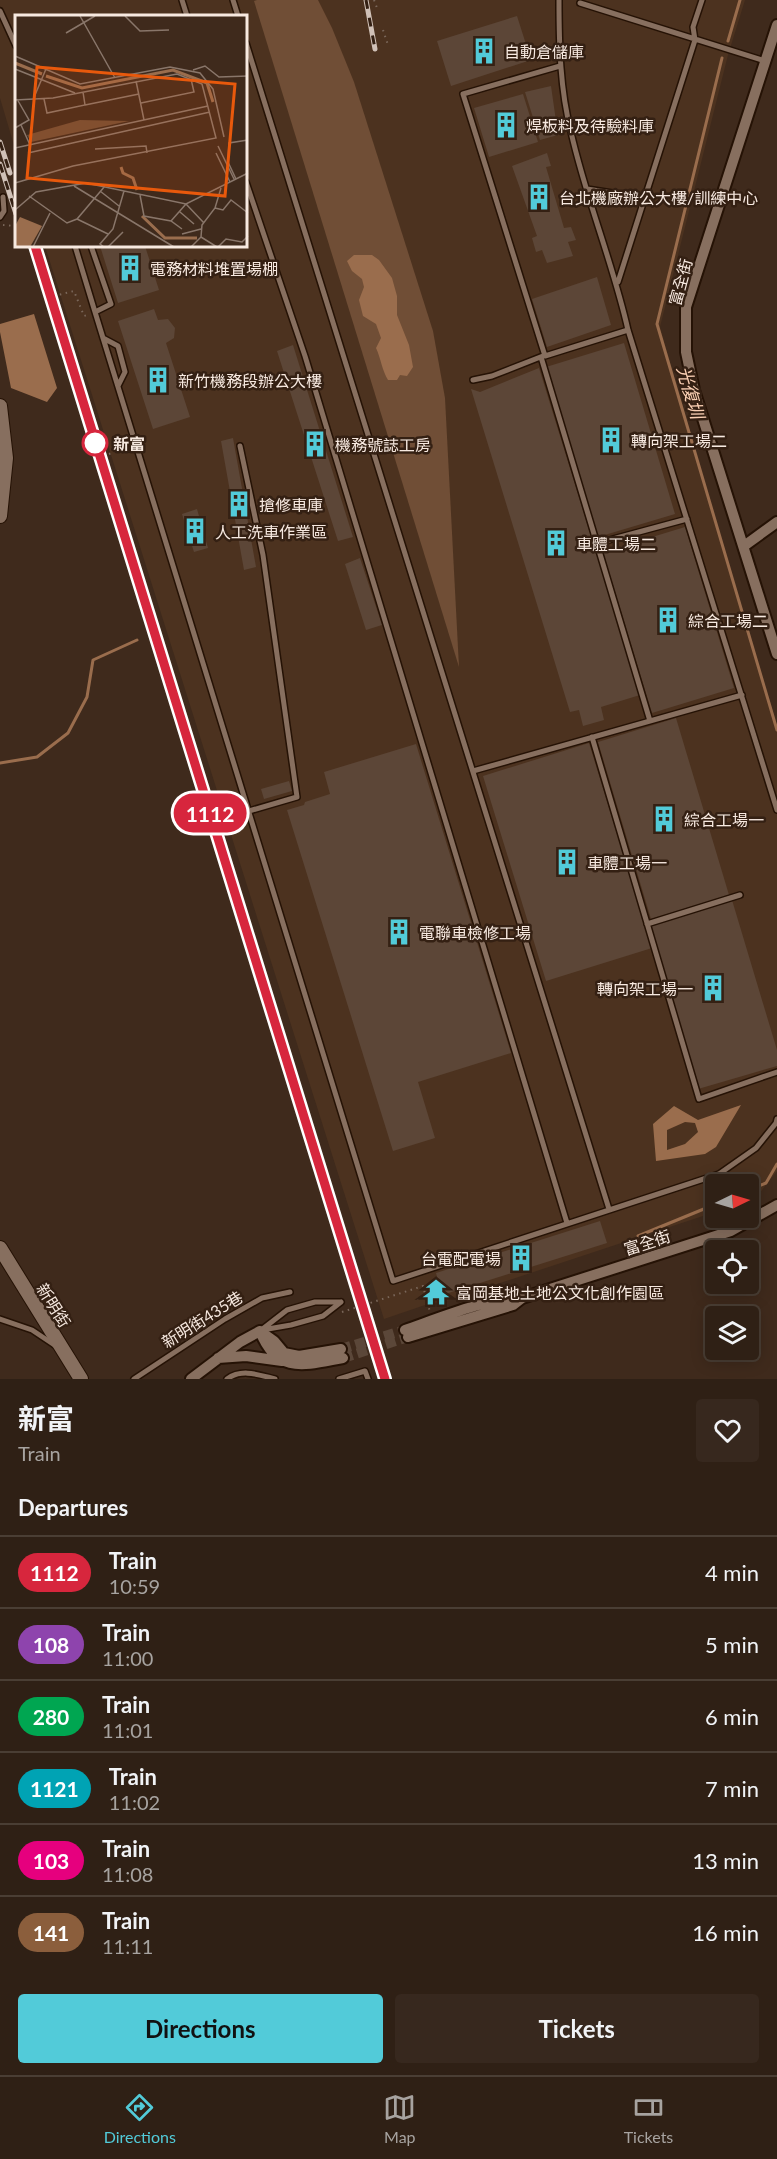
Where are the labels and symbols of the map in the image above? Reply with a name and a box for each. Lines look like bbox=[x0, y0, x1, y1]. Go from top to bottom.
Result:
inset map bbox=[15, 15, 248, 248]
building icon: 自動倉儲庫 bbox=[469, 36, 499, 66]
place label: 自動倉儲庫 bbox=[504, 42, 584, 61]
building icon: 焊板料及待驗料庫 bbox=[491, 110, 521, 140]
place label: 焊板料及待驗料庫 bbox=[526, 116, 654, 135]
building icon: 台北機廠辦公大樓/訓練中心 bbox=[524, 182, 554, 212]
place label: 台北機廠辦公大樓/訓練中心 bbox=[559, 188, 758, 207]
building icon: 電務材料堆置場棚 bbox=[115, 253, 145, 283]
street label: 富全街 bbox=[665, 256, 695, 308]
place label: 電務材料堆置場棚 bbox=[150, 259, 278, 278]
water label: 光復圳 bbox=[673, 363, 710, 424]
building icon: 新竹機務段辦公大樓 bbox=[143, 365, 173, 395]
place label: 新竹機務段辦公大樓 bbox=[178, 371, 322, 390]
building icon: 轉向架工場二 bbox=[596, 425, 626, 455]
building icon: 機務號誌工房 bbox=[300, 429, 330, 459]
marker: 新富 bbox=[82, 430, 108, 456]
place label: 轉向架工場二 bbox=[631, 431, 727, 450]
place label: 新富 bbox=[113, 434, 145, 453]
place label: 機務號誌工房 bbox=[335, 435, 431, 454]
building icon: 搶修車庫 bbox=[224, 489, 254, 519]
place label: 搶修車庫 bbox=[259, 495, 323, 514]
building icon: 人工洗車作業區 bbox=[180, 516, 210, 546]
place label: 人工洗車作業區 bbox=[215, 522, 327, 541]
building icon: 車體工場二 bbox=[541, 528, 571, 558]
place label: 車體工場二 bbox=[576, 534, 656, 553]
building icon: 綜合工場二 bbox=[653, 605, 683, 635]
place label: 綜合工場二 bbox=[688, 611, 768, 630]
line badge: 1112 bbox=[168, 794, 252, 832]
building icon: 綜合工場一 bbox=[649, 804, 679, 834]
place label: 綜合工場一 bbox=[684, 810, 764, 829]
building icon: 車體工場一 bbox=[552, 847, 582, 877]
place label: 車體工場一 bbox=[587, 853, 667, 872]
building icon: 電聯車檢修工場 bbox=[384, 917, 414, 947]
place label: 電聯車檢修工場 bbox=[419, 923, 531, 942]
building icon: 轉向架工場一 bbox=[698, 973, 728, 1003]
place label: 轉向架工場一 bbox=[597, 979, 693, 998]
north arrow bbox=[705, 1174, 759, 1228]
street label: 富全街 bbox=[621, 1226, 673, 1258]
building icon: 台電配電場 bbox=[506, 1243, 536, 1273]
place label: 台電配電場 bbox=[421, 1249, 501, 1268]
temple icon: 富岡基地土地公文化創作園區 bbox=[421, 1277, 451, 1307]
street label: 新明街 bbox=[33, 1280, 75, 1330]
place label: 富岡基地土地公文化創作園區 bbox=[456, 1283, 664, 1302]
street label: 新明街435巷 bbox=[158, 1287, 246, 1351]

